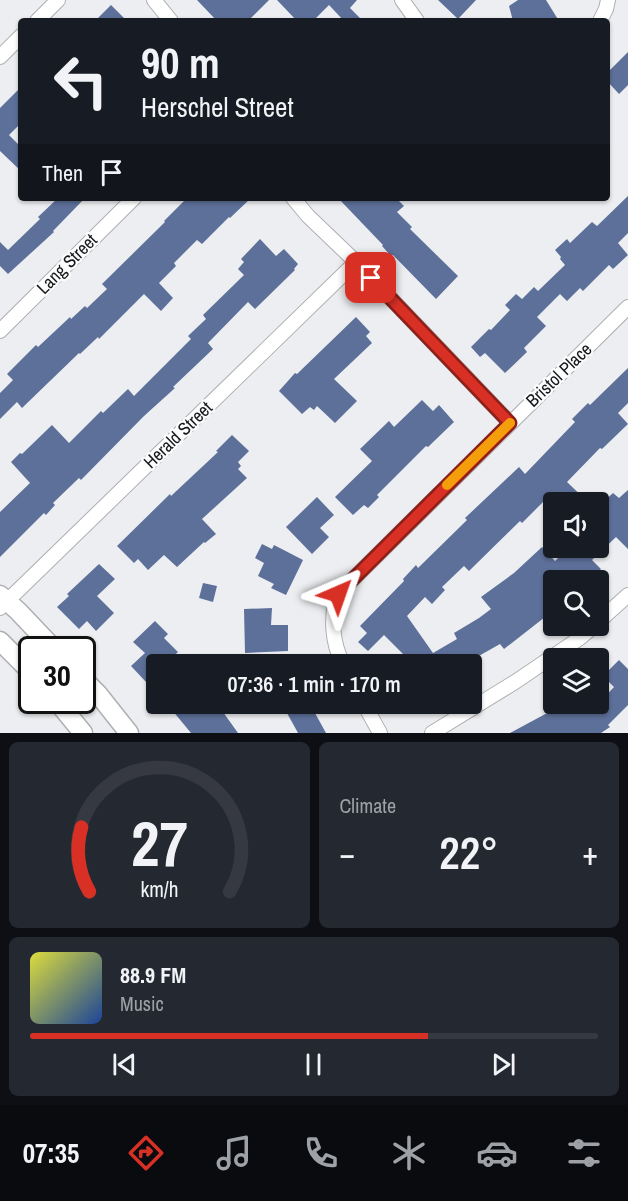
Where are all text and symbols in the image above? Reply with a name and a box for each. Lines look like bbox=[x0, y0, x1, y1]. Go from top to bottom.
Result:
text: 90 m bbox=[141, 35, 220, 91]
icon: left bbox=[42, 42, 120, 120]
text: Herschel Street bbox=[141, 89, 294, 125]
icon: arrive bbox=[95, 156, 128, 189]
text: Then bbox=[42, 158, 83, 188]
street label: Lang Street bbox=[31, 228, 102, 299]
pin bbox=[345, 252, 396, 303]
icon: arrive bbox=[354, 261, 387, 294]
street label: Bristol Place bbox=[520, 337, 597, 412]
street label: Herald Street bbox=[138, 395, 218, 474]
map controls bbox=[543, 492, 609, 714]
button: sound bbox=[543, 492, 609, 558]
position arrow bbox=[306, 562, 370, 626]
button: search bbox=[543, 570, 609, 636]
speed limit sign: 30 bbox=[18, 636, 96, 714]
button: layers bbox=[543, 648, 609, 714]
text: 07:36 · 1 min · 170 m bbox=[227, 669, 401, 699]
text: Climate bbox=[340, 792, 396, 819]
text: 27 bbox=[131, 801, 188, 885]
text: 22° bbox=[439, 822, 498, 883]
text: − bbox=[340, 831, 355, 875]
text: + bbox=[582, 831, 598, 875]
text: km/h bbox=[140, 875, 178, 904]
text: 88.9 FM bbox=[120, 960, 186, 990]
text: Music bbox=[120, 990, 164, 1017]
icon: previous bbox=[108, 1048, 141, 1081]
icon: pause bbox=[297, 1048, 330, 1081]
icon: next bbox=[487, 1048, 520, 1081]
icon: directions bbox=[125, 1132, 167, 1174]
icon: music bbox=[213, 1132, 255, 1174]
icon: phone bbox=[300, 1132, 342, 1174]
icon: climate bbox=[388, 1132, 430, 1174]
icon: car bbox=[476, 1132, 518, 1174]
icon: filters bbox=[563, 1132, 605, 1174]
text: 07:35 bbox=[23, 1135, 79, 1171]

